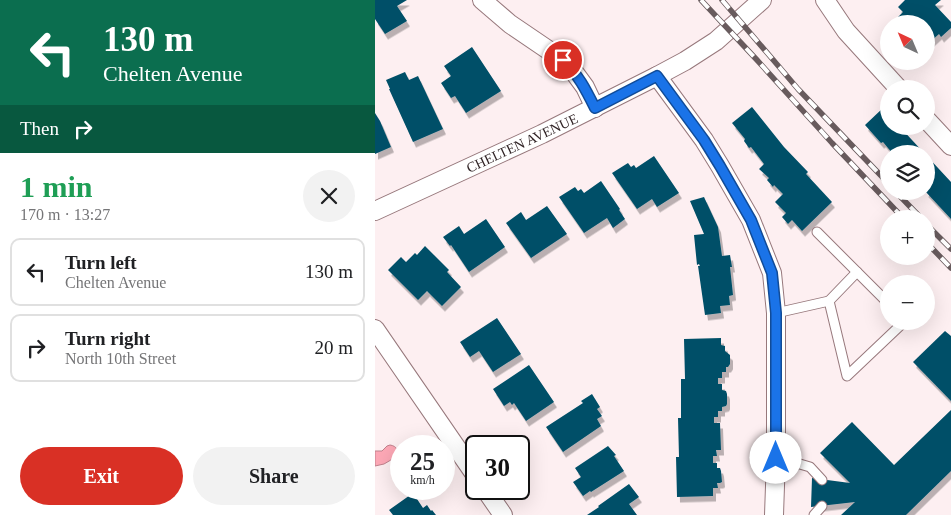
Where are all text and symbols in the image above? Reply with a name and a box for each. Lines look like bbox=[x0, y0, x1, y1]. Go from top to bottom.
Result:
north arrow bbox=[880, 15, 935, 70]
map controls bbox=[880, 15, 935, 330]
icon: left bbox=[20, 20, 85, 85]
text: 130 m bbox=[103, 20, 193, 59]
pin bbox=[542, 39, 584, 81]
icon: arrive bbox=[549, 46, 577, 74]
text: Chelten Avenue bbox=[103, 61, 243, 86]
button: search bbox=[880, 80, 935, 135]
street label: CHELTEN AVENUE bbox=[464, 111, 580, 176]
icon: right bbox=[69, 115, 97, 143]
text: Then bbox=[20, 118, 59, 139]
button: layers bbox=[880, 145, 935, 200]
text: 1 min bbox=[20, 170, 93, 203]
button: close bbox=[303, 170, 355, 222]
text: 170 m · 13:27 bbox=[20, 206, 110, 223]
button: + bbox=[880, 210, 935, 265]
text: Turn left bbox=[65, 252, 137, 273]
icon: left bbox=[22, 258, 50, 286]
text: 130 m bbox=[305, 261, 353, 282]
text: Chelten Avenue bbox=[65, 274, 166, 291]
button: − bbox=[880, 275, 935, 330]
text: Turn right bbox=[65, 328, 150, 349]
icon: right bbox=[22, 334, 50, 362]
text: 20 m bbox=[314, 337, 353, 358]
text: North 10th Street bbox=[65, 350, 176, 367]
position arrow bbox=[749, 431, 801, 483]
speed limit sign: 30 bbox=[465, 435, 530, 500]
button: Exit bbox=[20, 447, 183, 505]
button: Share bbox=[193, 447, 355, 505]
text: 25 bbox=[410, 448, 435, 475]
text: km/h bbox=[410, 473, 435, 487]

